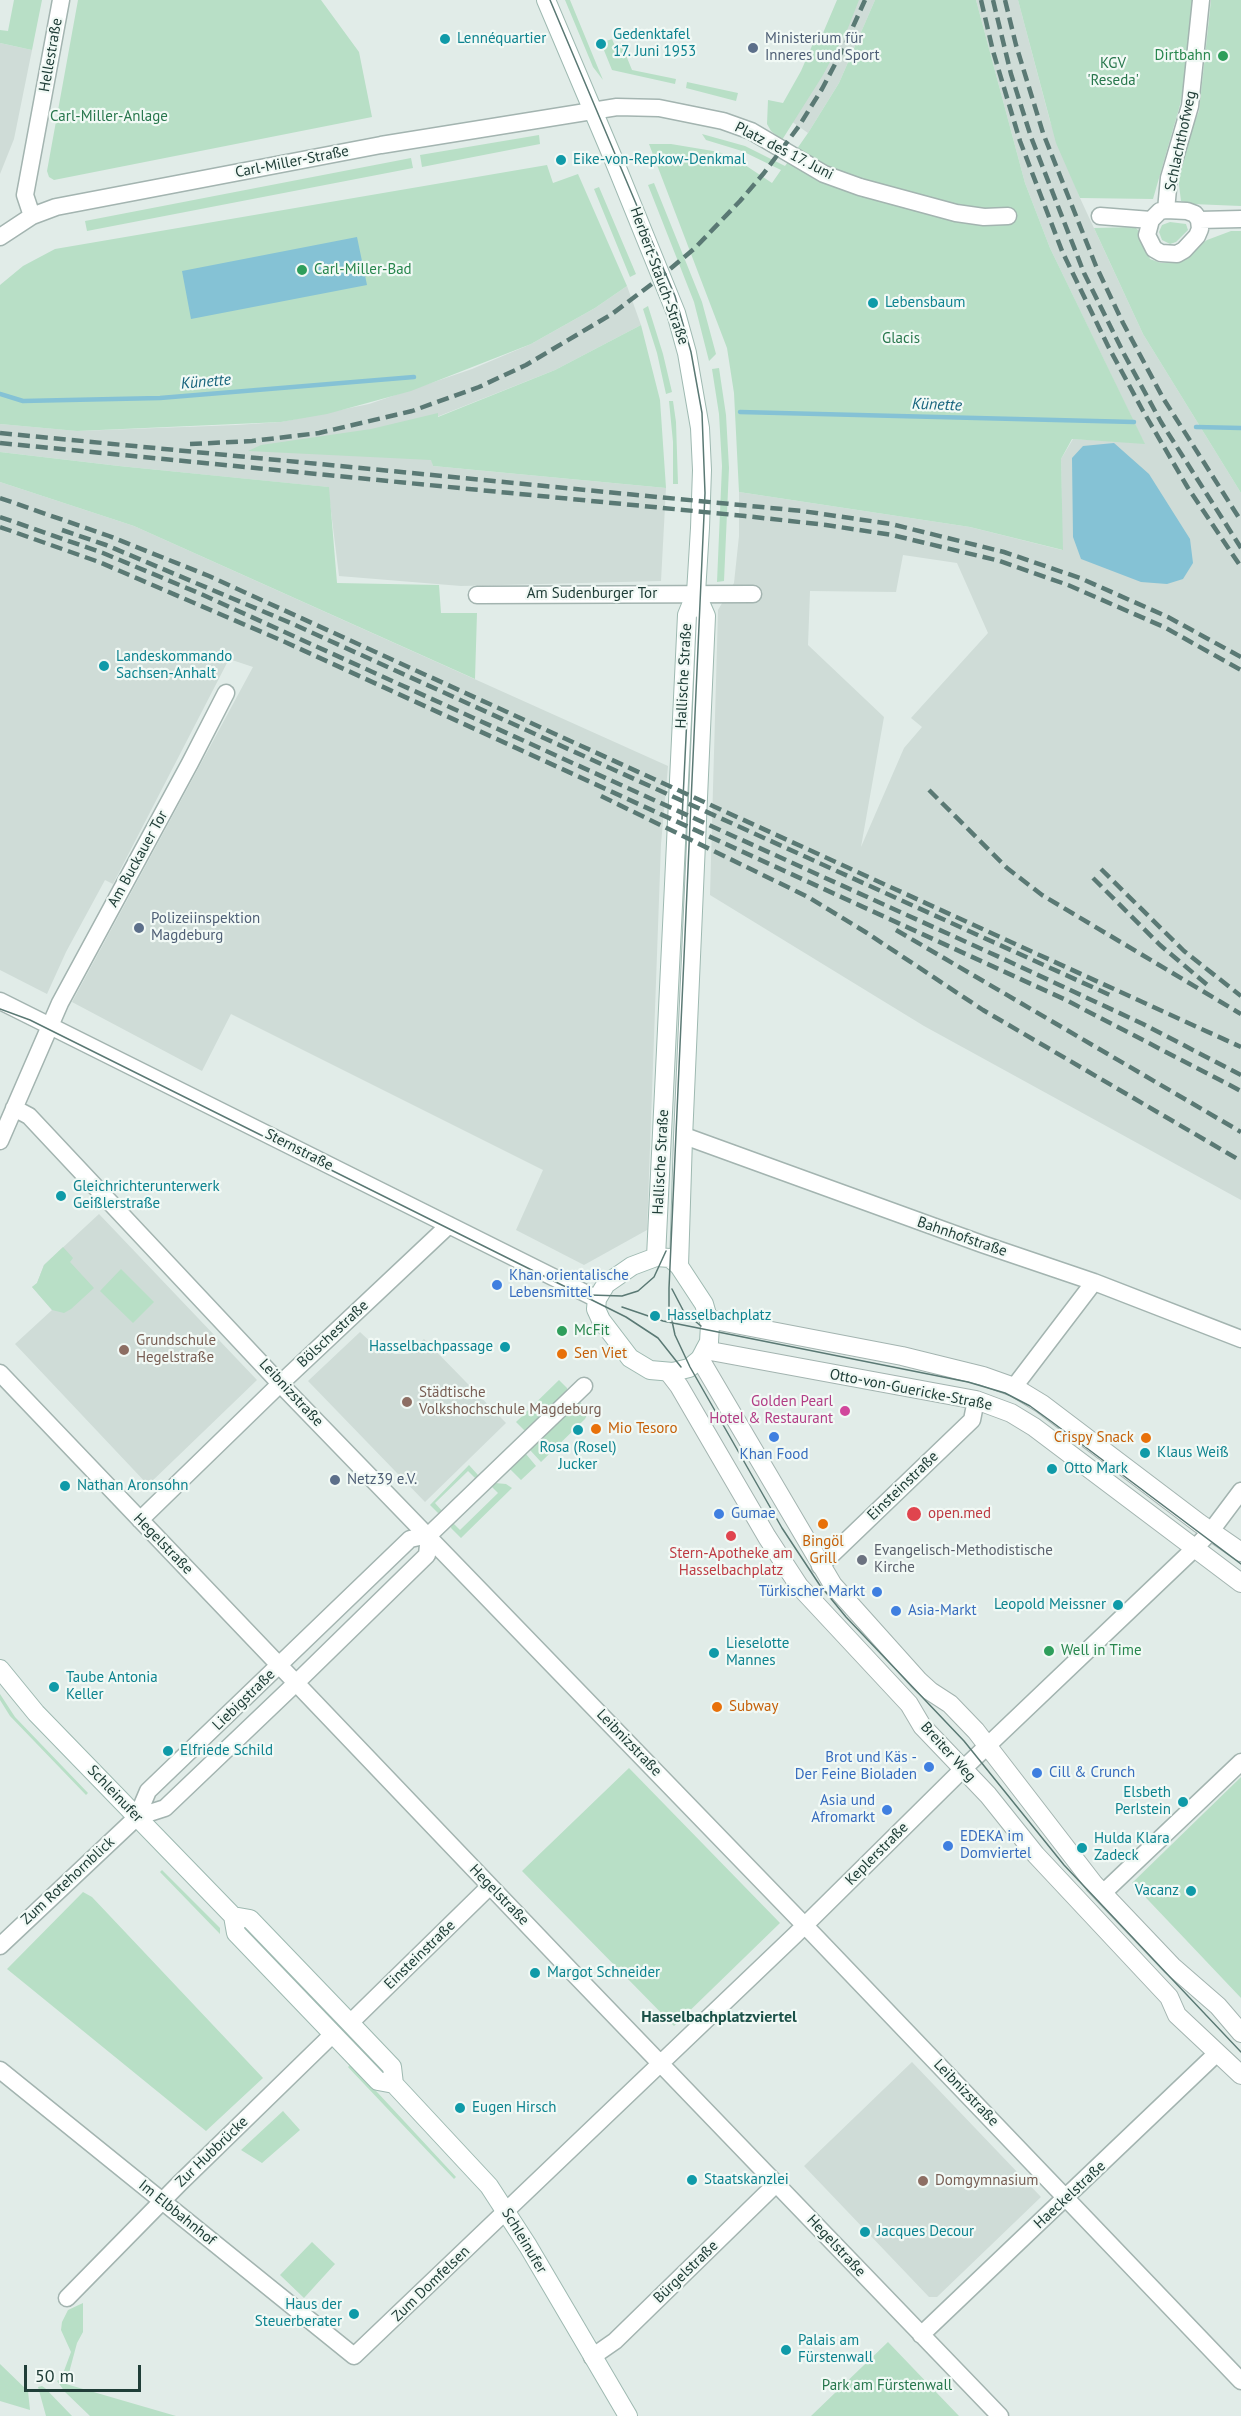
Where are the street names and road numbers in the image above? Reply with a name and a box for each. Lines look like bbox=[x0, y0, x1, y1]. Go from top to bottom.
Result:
street label: Hellestraße bbox=[36, 17, 66, 93]
street label: Schlachthofweg bbox=[1162, 89, 1200, 193]
street label: Platz des 17. Juni bbox=[732, 118, 836, 184]
street label: Carl-Miller-Straße bbox=[234, 142, 350, 182]
street label: Herbert-Stauch-Straße bbox=[626, 205, 692, 347]
street label: Am Sudenburger Tor bbox=[527, 585, 657, 603]
street label: Hallische Straße bbox=[672, 623, 696, 729]
street label: Am Buckauer Tor bbox=[104, 808, 172, 910]
street label: Hallische Straße bbox=[649, 1109, 673, 1215]
street label: Sternstraße bbox=[262, 1125, 336, 1175]
street label: Bahnhofstraße bbox=[915, 1213, 1009, 1261]
street label: Bölschestraße bbox=[294, 1297, 372, 1371]
street label: Leibnizstraße bbox=[255, 1355, 327, 1431]
street label: Otto-von-Guericke-Straße bbox=[828, 1365, 994, 1415]
street label: Einsteinstraße bbox=[864, 1448, 942, 1524]
street label: Hegelstraße bbox=[129, 1510, 197, 1578]
street label: Liebigstraße bbox=[209, 1666, 279, 1734]
street label: Leibnizstraße bbox=[593, 1706, 665, 1780]
street label: Breiter Weg bbox=[916, 1718, 980, 1786]
street label: Schleinufer bbox=[83, 1762, 147, 1826]
street label: Keplerstraße bbox=[842, 1819, 912, 1889]
street label: Zum Rotehornblick bbox=[18, 1833, 118, 1929]
street label: Hegelstraße bbox=[465, 1861, 533, 1929]
street label: Einsteinstraße bbox=[381, 1917, 459, 1993]
street label: Leibnizstraße bbox=[930, 2056, 1002, 2130]
street label: Zur Hubbrücke bbox=[172, 2113, 252, 2191]
street label: Haeckelstraße bbox=[1031, 2157, 1109, 2233]
street label: Im Elbbahnhof bbox=[135, 2176, 219, 2250]
street label: Schleinufer bbox=[498, 2205, 550, 2277]
street label: Hegelstraße bbox=[803, 2211, 869, 2281]
street label: Bürgelstraße bbox=[650, 2237, 722, 2307]
street label: Zum Domfelsen bbox=[388, 2242, 474, 2326]

